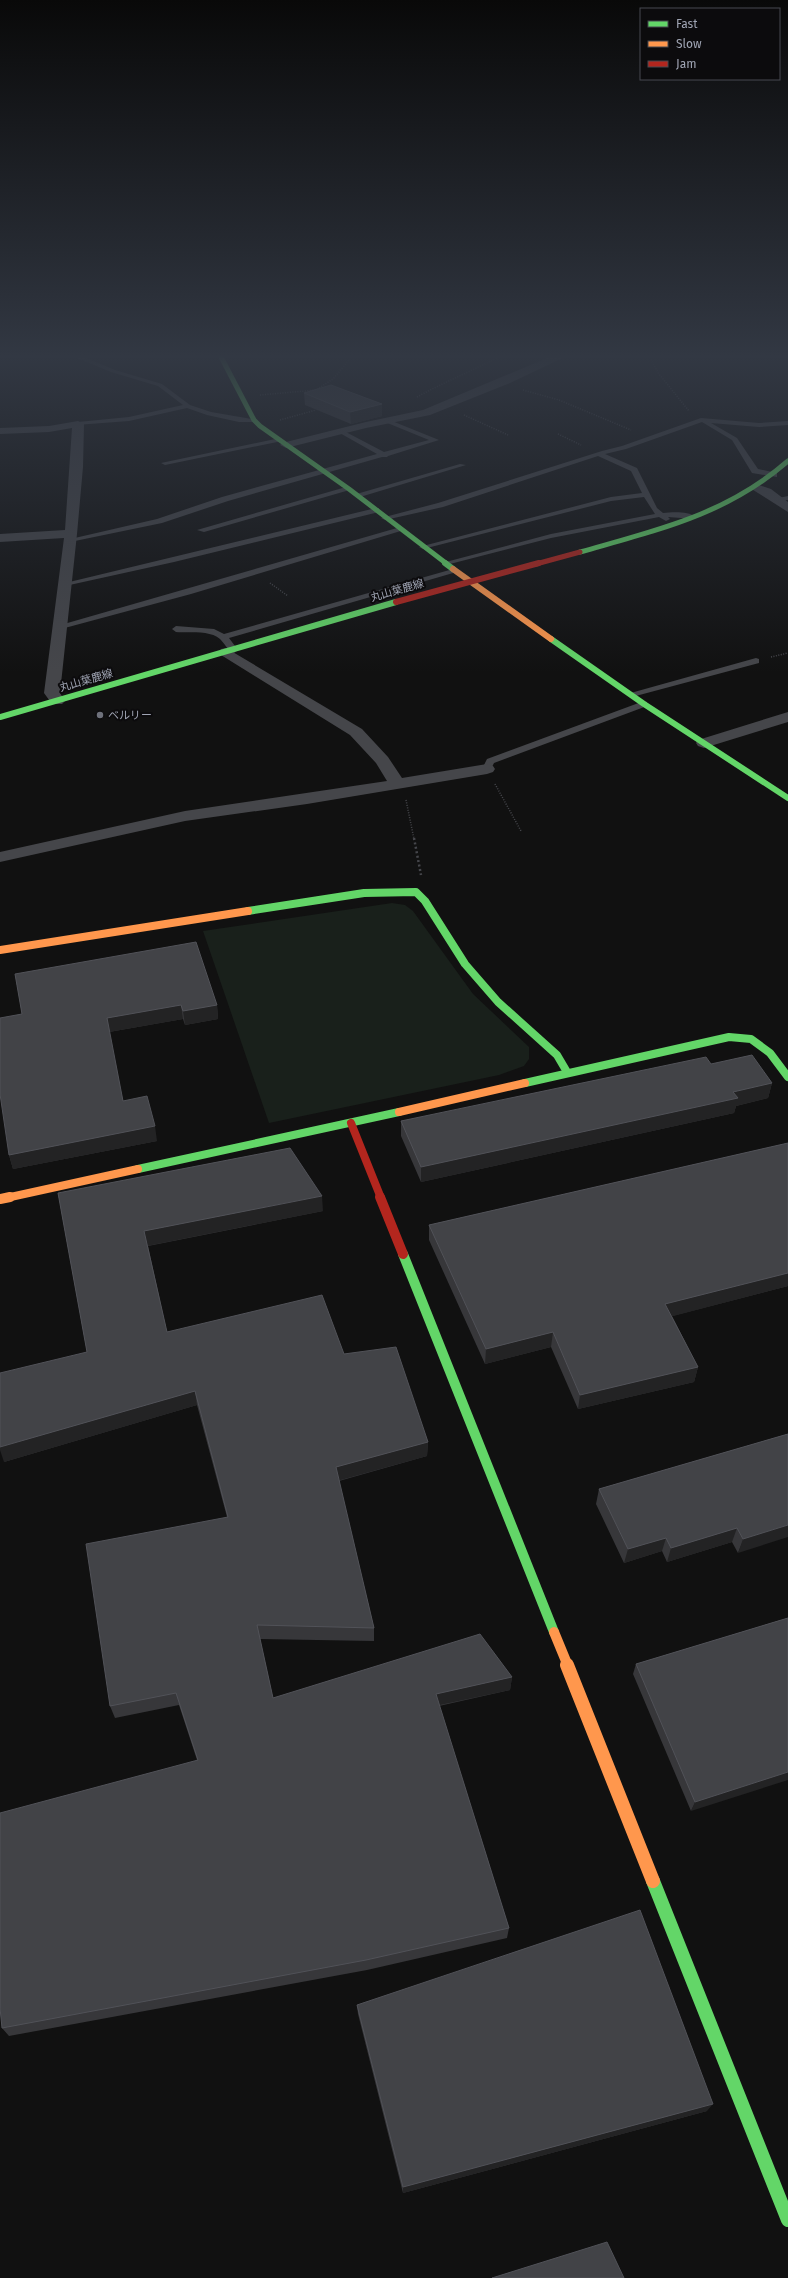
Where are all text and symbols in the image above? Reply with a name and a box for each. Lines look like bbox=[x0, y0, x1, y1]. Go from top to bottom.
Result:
legend bbox=[640, 8, 780, 80]
text: Fast bbox=[676, 17, 698, 31]
text: Slow bbox=[676, 37, 702, 51]
text: Jam bbox=[676, 57, 696, 71]
street label: 丸山葉鹿線 bbox=[369, 577, 425, 604]
street label: 丸山葉鹿線 bbox=[58, 667, 114, 694]
place label: ベルリー bbox=[108, 709, 152, 722]
marker: ベルリー bbox=[95, 710, 105, 720]

